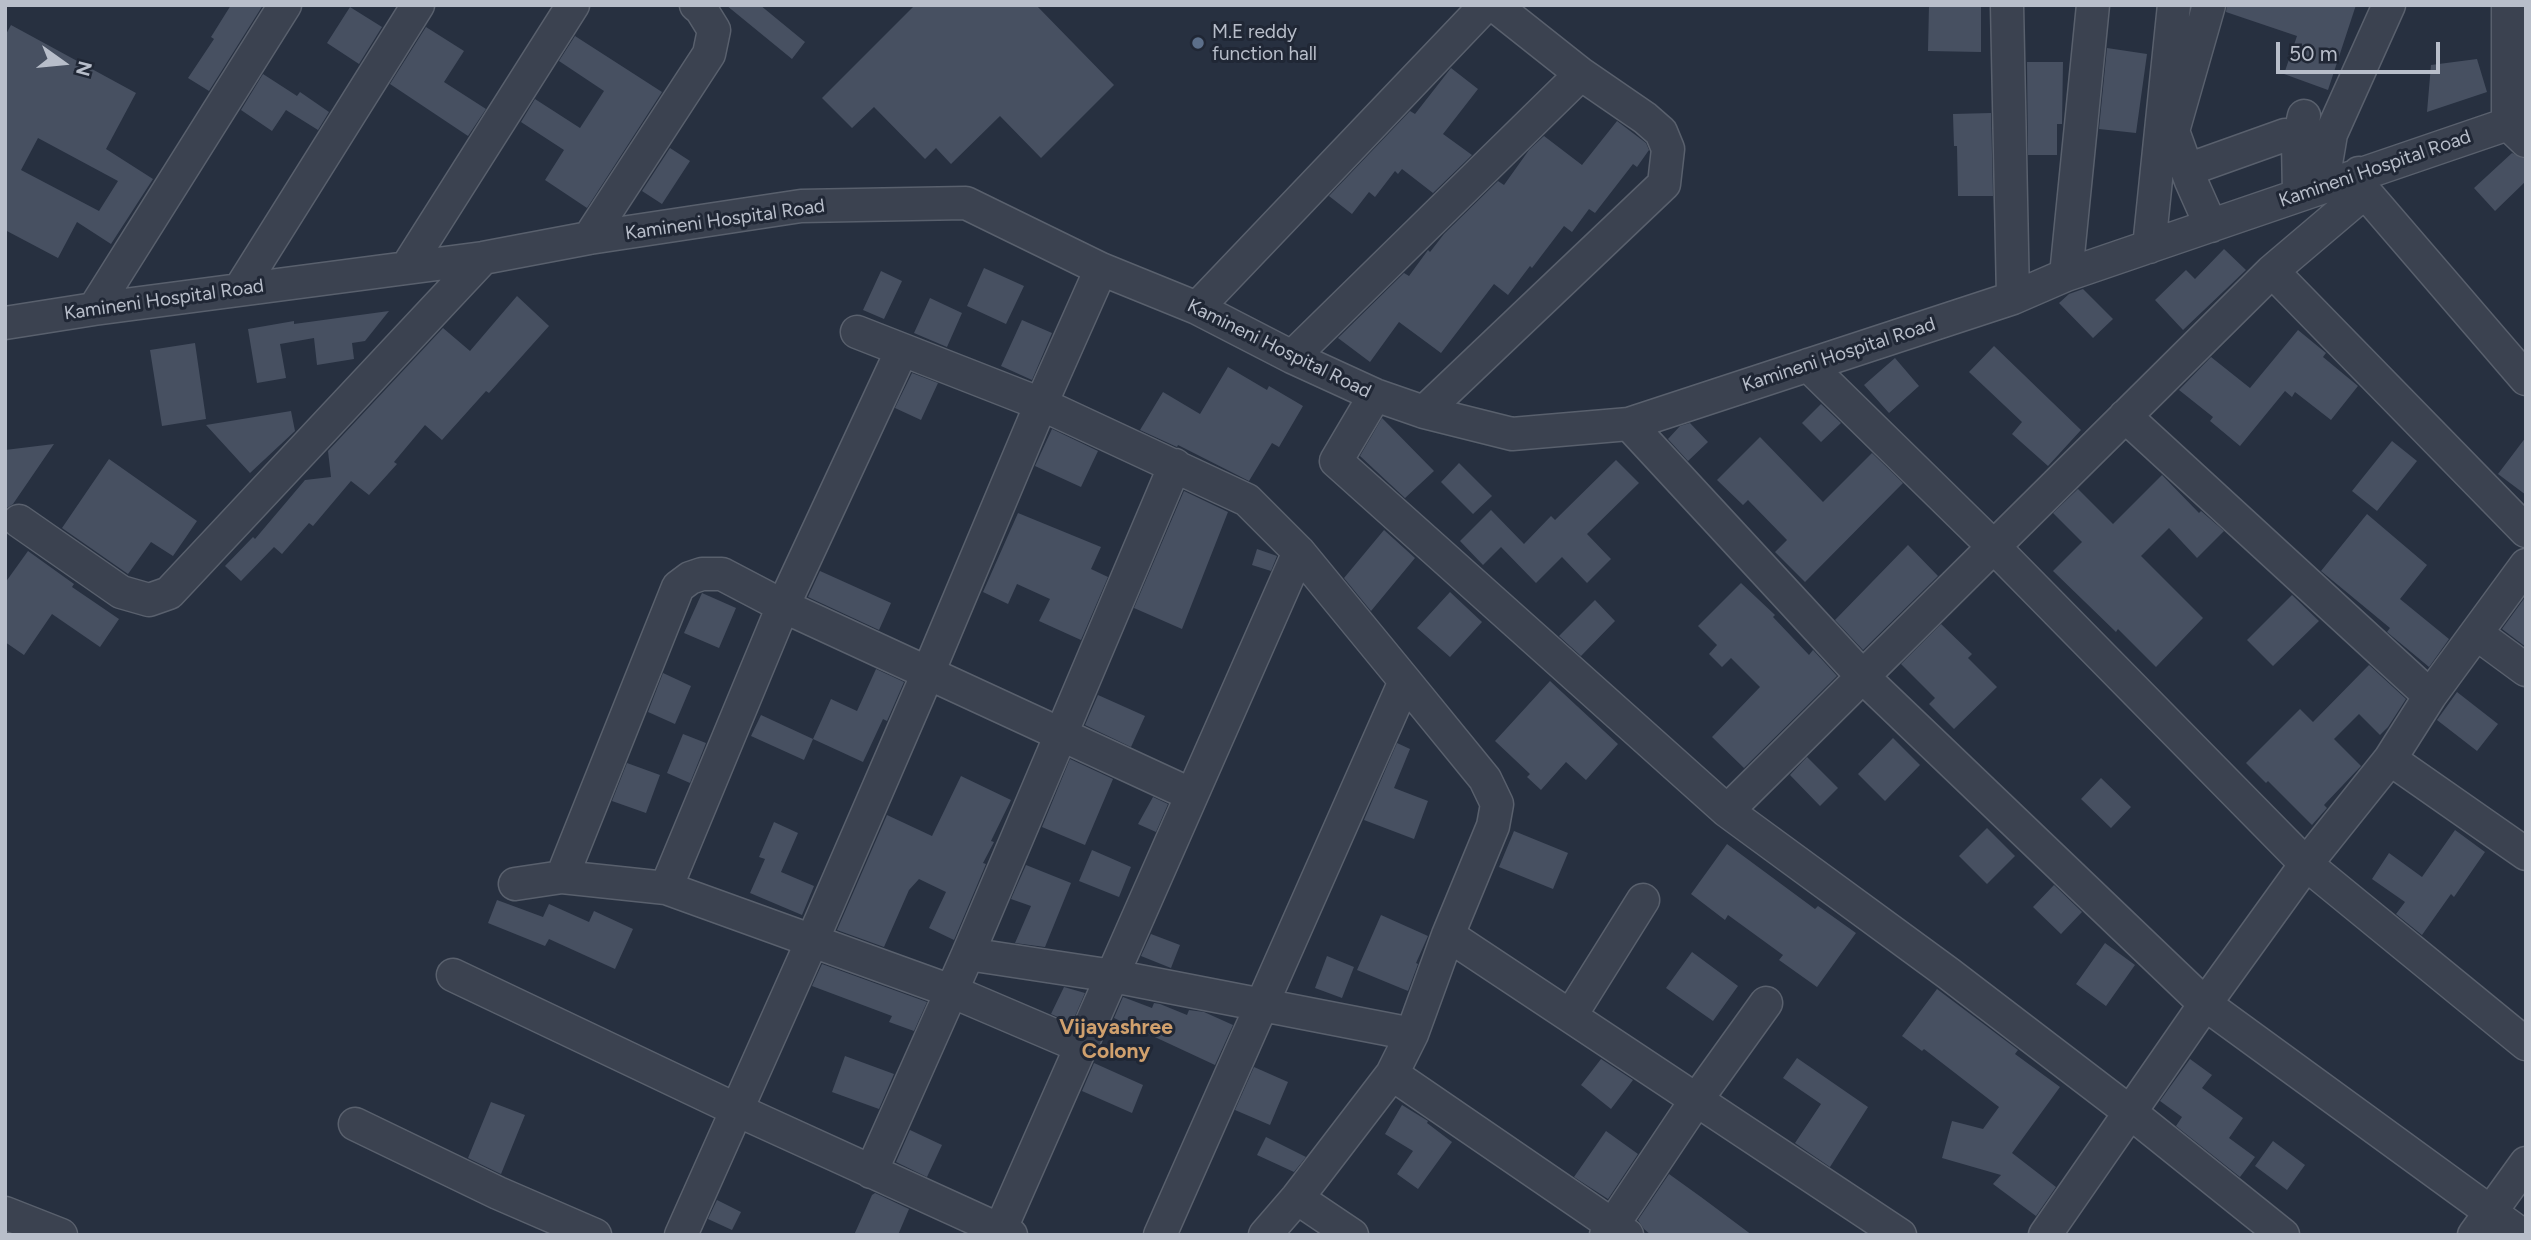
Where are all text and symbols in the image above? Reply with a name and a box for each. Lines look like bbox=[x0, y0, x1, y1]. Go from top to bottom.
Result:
place label: M.E reddy function hall bbox=[1212, 21, 1317, 65]
north arrow bbox=[28, 28, 98, 98]
scale bar bbox=[2279, 28, 2444, 72]
marker: M.E reddy function hall bbox=[1190, 35, 1206, 51]
text: 50 m bbox=[2289, 41, 2338, 66]
text: N bbox=[71, 58, 97, 79]
street label: Kamineni Hospital Road bbox=[2276, 125, 2474, 213]
street label: Kamineni Hospital Road bbox=[624, 195, 826, 245]
street label: Kamineni Hospital Road bbox=[63, 275, 265, 325]
street label: Kamineni Hospital Road bbox=[1183, 295, 1375, 403]
street label: Kamineni Hospital Road bbox=[1740, 313, 1938, 397]
district label: Vijayashree Colony bbox=[1059, 1015, 1173, 1065]

